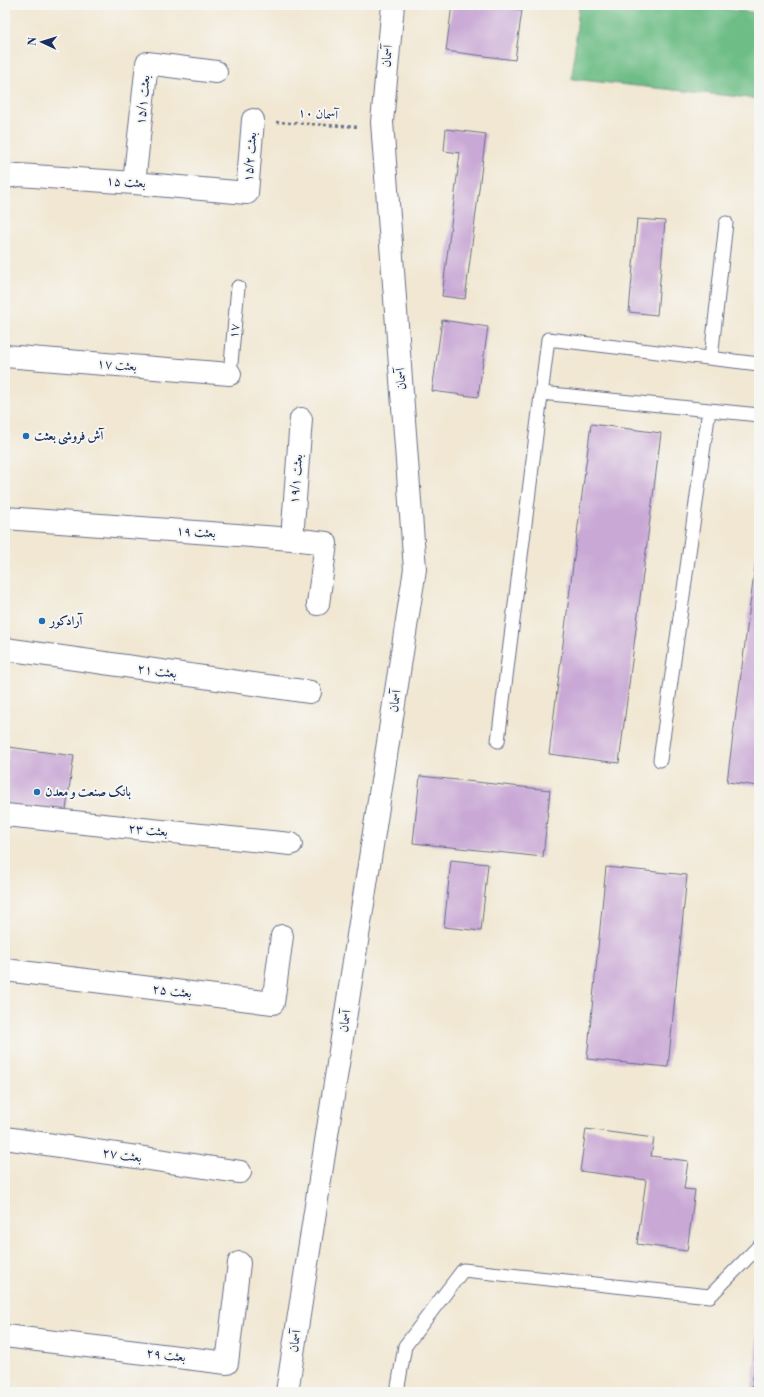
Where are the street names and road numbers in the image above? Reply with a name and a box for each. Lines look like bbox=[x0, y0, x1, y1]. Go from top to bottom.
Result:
street label: آسمان bbox=[378, 43, 396, 68]
street label: ۱۵/۱ بعثت bbox=[132, 74, 154, 126]
street label: ۱۰ آسمان bbox=[297, 105, 340, 123]
street label: ۱۵/۲ بعثت bbox=[240, 131, 260, 183]
street label: بعثت ۱۵ bbox=[106, 173, 146, 191]
street label: ۱۷ bbox=[225, 323, 243, 339]
street label: بعثت ۱۷ bbox=[96, 355, 138, 375]
street label: آسمان bbox=[392, 366, 410, 391]
street label: ۱۹/۱ بعثت bbox=[286, 453, 306, 505]
street label: بعثت ۱۹ bbox=[176, 523, 216, 541]
street label: ۲۱ بعثت bbox=[136, 660, 178, 682]
street label: آسمان bbox=[385, 688, 405, 713]
street label: ۲۳ بعثت bbox=[127, 820, 169, 840]
street label: ۲۵ بعثت bbox=[151, 981, 193, 1001]
street label: آسمان bbox=[335, 1008, 355, 1033]
street label: ۲۷ بعثت bbox=[101, 1144, 143, 1166]
street label: آسمان bbox=[285, 1328, 305, 1353]
street label: ۲۹ بعثت bbox=[145, 1345, 187, 1365]

